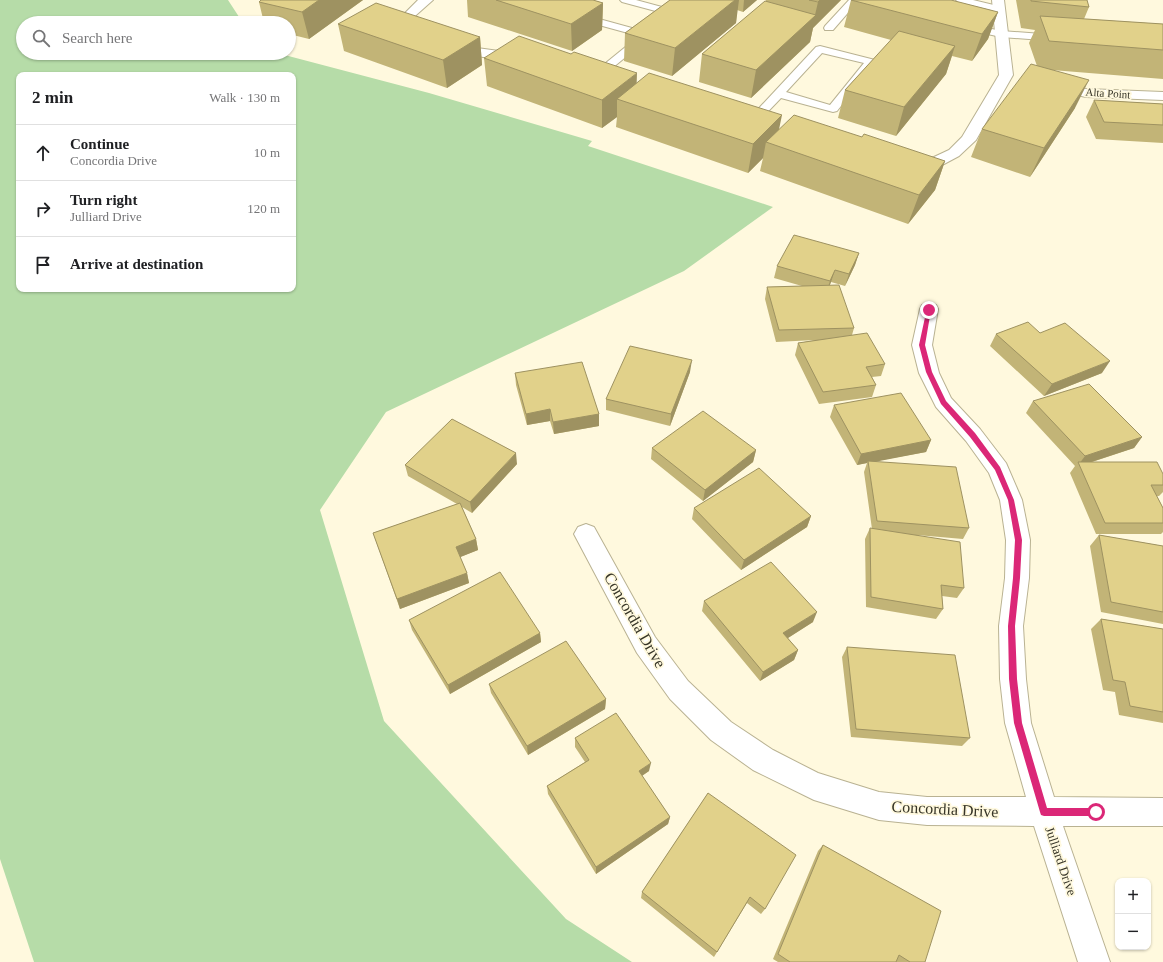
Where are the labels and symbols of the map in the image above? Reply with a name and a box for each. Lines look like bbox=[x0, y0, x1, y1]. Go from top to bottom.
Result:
street label: Alta Point bbox=[1085, 85, 1131, 101]
route end bbox=[920, 301, 938, 319]
street label: Concordia Drive bbox=[601, 569, 669, 671]
street label: Concordia Drive bbox=[891, 798, 999, 820]
route start bbox=[1087, 803, 1105, 821]
street label: Julliard Drive bbox=[1042, 825, 1080, 898]

